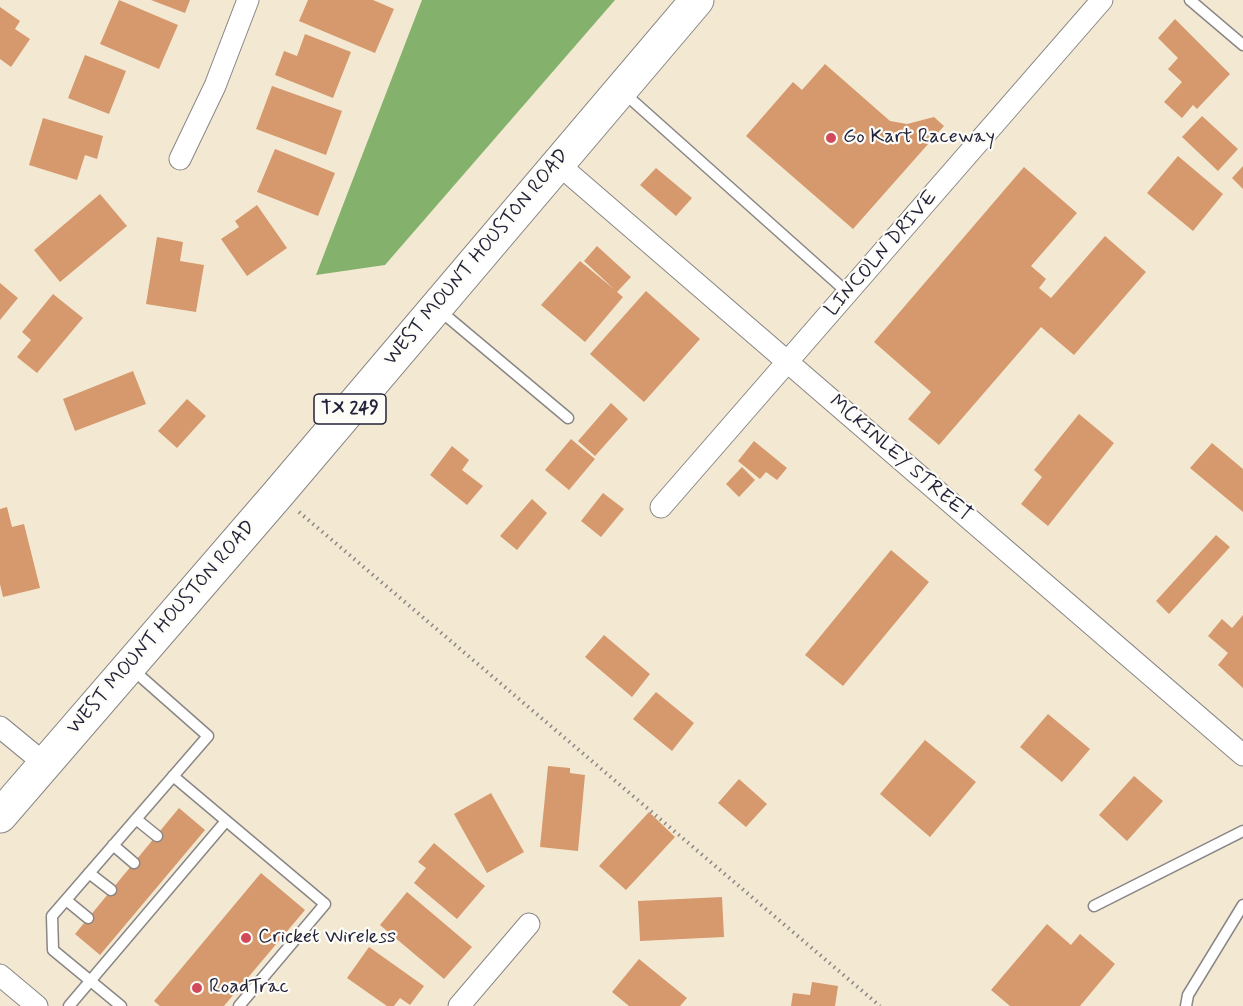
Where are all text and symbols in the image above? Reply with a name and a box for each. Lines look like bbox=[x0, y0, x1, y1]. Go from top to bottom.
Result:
place label: Go Kart Raceway bbox=[843, 126, 995, 150]
marker: Go Kart Raceway bbox=[824, 131, 838, 145]
street label: WEST MOUNT HOUSTON ROAD bbox=[379, 145, 575, 371]
street label: LINCOLN DRIVE bbox=[821, 186, 943, 322]
street label: MCKINLEY STREET bbox=[824, 390, 976, 528]
road number: TX 249 bbox=[314, 394, 386, 424]
street label: WEST MOUNT HOUSTON ROAD bbox=[63, 516, 261, 740]
place label: Cricket Wireless bbox=[258, 926, 396, 950]
marker: Cricket Wireless bbox=[239, 931, 253, 945]
place label: RoadTrac bbox=[209, 976, 289, 1000]
marker: RoadTrac bbox=[190, 981, 204, 995]

